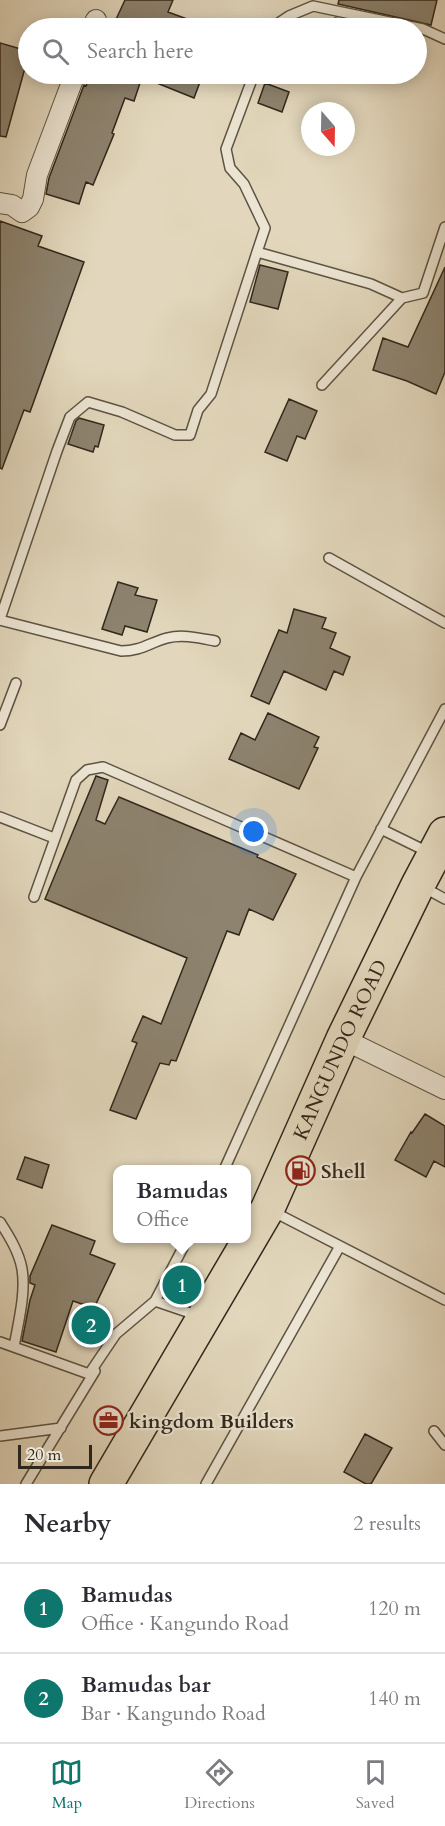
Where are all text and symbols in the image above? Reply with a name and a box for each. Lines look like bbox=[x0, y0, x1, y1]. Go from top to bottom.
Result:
search box bbox=[18, 18, 427, 84]
icon: search bbox=[39, 35, 72, 68]
text: Search here bbox=[87, 36, 194, 66]
north arrow bbox=[301, 102, 355, 156]
your location bbox=[239, 817, 268, 846]
street label: KANGUNDO ROAD bbox=[286, 955, 393, 1144]
fuel station icon: Shell bbox=[284, 1155, 316, 1187]
place label: Shell bbox=[321, 1158, 366, 1185]
popup bbox=[113, 1165, 251, 1243]
text: Bamudas bbox=[136, 1176, 228, 1206]
text: Office bbox=[136, 1206, 189, 1233]
pin: 1 bbox=[162, 1262, 201, 1308]
pin: 2 bbox=[72, 1302, 110, 1348]
office icon: kingdom Builders bbox=[92, 1405, 124, 1437]
place label: kingdom Builders bbox=[129, 1408, 294, 1435]
scale bar bbox=[18, 1442, 92, 1470]
text: 20 m bbox=[27, 1444, 61, 1466]
text: Nearby bbox=[24, 1506, 112, 1541]
text: 2 results bbox=[353, 1510, 421, 1537]
text: Bamudas bbox=[81, 1580, 173, 1610]
text: 1 bbox=[38, 1595, 49, 1622]
text: 120 m bbox=[368, 1595, 421, 1622]
text: Office · Kangundo Road bbox=[81, 1610, 289, 1637]
text: Bamudas bar bbox=[81, 1670, 211, 1700]
text: 2 bbox=[38, 1685, 49, 1712]
text: 140 m bbox=[368, 1685, 421, 1712]
text: Bar · Kangundo Road bbox=[81, 1700, 266, 1727]
tab: Map bbox=[50, 1756, 83, 1814]
tab: Directions bbox=[184, 1756, 255, 1814]
tab: Saved bbox=[356, 1756, 395, 1814]

